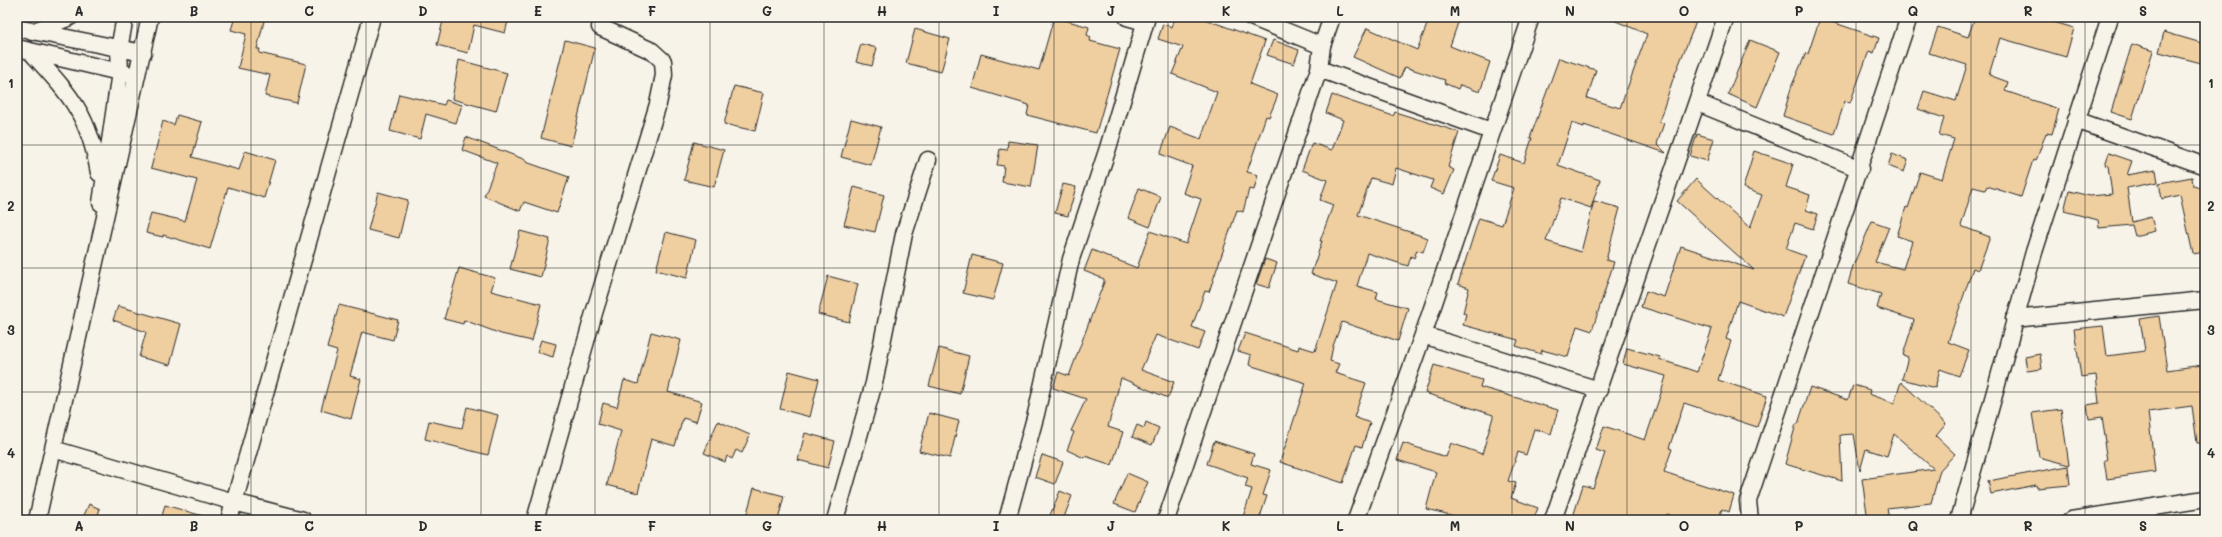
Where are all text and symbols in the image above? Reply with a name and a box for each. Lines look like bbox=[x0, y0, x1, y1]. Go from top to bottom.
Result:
text: A bbox=[74, 2, 84, 19]
text: B bbox=[190, 2, 199, 19]
text: C bbox=[304, 2, 314, 19]
text: D bbox=[418, 2, 428, 19]
text: E bbox=[534, 2, 542, 19]
text: F bbox=[648, 2, 656, 19]
text: G bbox=[762, 2, 772, 19]
text: H bbox=[877, 2, 887, 19]
text: I bbox=[993, 2, 1000, 19]
text: J bbox=[1107, 2, 1115, 19]
text: K bbox=[1222, 2, 1231, 19]
text: L bbox=[1336, 2, 1344, 19]
text: M bbox=[1450, 2, 1460, 19]
text: N bbox=[1565, 2, 1575, 19]
text: O bbox=[1679, 2, 1689, 19]
text: P bbox=[1795, 2, 1804, 19]
text: Q bbox=[1908, 2, 1918, 19]
text: R bbox=[2024, 2, 2033, 19]
text: S bbox=[2139, 2, 2147, 19]
text: 1 bbox=[8, 74, 14, 91]
text: 1 bbox=[2208, 74, 2214, 91]
text: 2 bbox=[7, 197, 15, 214]
text: 2 bbox=[2207, 197, 2215, 214]
text: 3 bbox=[7, 321, 15, 338]
text: 3 bbox=[2207, 321, 2215, 338]
text: 4 bbox=[7, 444, 15, 461]
text: 4 bbox=[2207, 444, 2215, 461]
text: A bbox=[74, 517, 84, 534]
text: B bbox=[190, 517, 199, 534]
text: C bbox=[304, 517, 314, 534]
text: D bbox=[418, 517, 428, 534]
text: E bbox=[534, 517, 542, 534]
text: F bbox=[648, 517, 656, 534]
text: G bbox=[762, 517, 772, 534]
text: H bbox=[877, 517, 887, 534]
text: I bbox=[993, 517, 1000, 534]
text: J bbox=[1107, 517, 1115, 534]
text: K bbox=[1222, 517, 1231, 534]
text: L bbox=[1336, 517, 1344, 534]
text: M bbox=[1450, 517, 1460, 534]
text: N bbox=[1565, 517, 1575, 534]
text: O bbox=[1679, 517, 1689, 534]
text: P bbox=[1795, 517, 1804, 534]
text: Q bbox=[1908, 517, 1918, 534]
text: R bbox=[2024, 517, 2033, 534]
text: S bbox=[2139, 517, 2147, 534]

